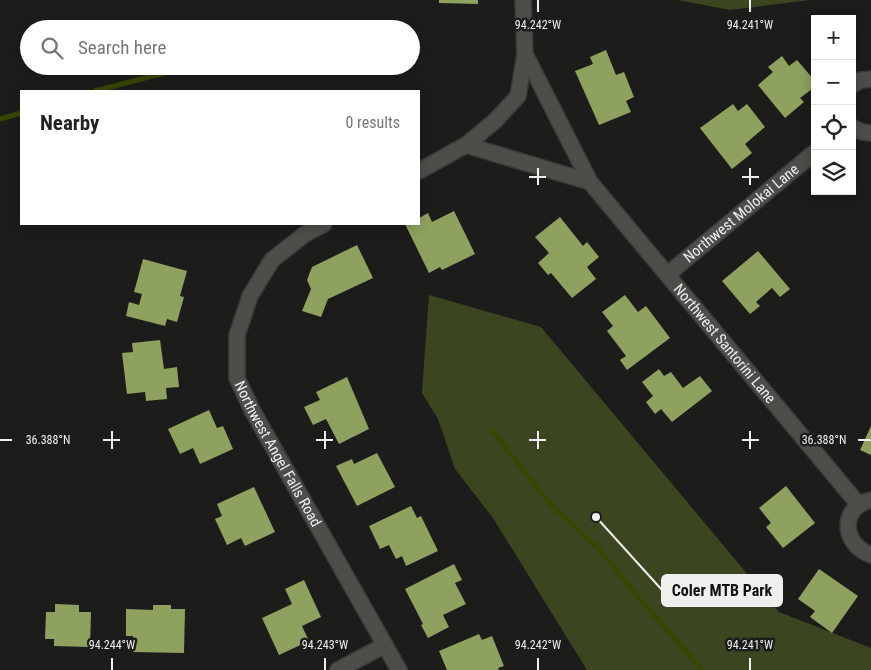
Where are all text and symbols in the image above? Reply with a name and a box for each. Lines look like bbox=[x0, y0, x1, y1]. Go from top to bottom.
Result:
map controls bbox=[811, 15, 856, 195]
button: + bbox=[811, 15, 856, 60]
text: 94.242°W bbox=[515, 18, 561, 32]
text: 94.241°W bbox=[727, 18, 773, 32]
search box bbox=[20, 20, 420, 75]
icon: search bbox=[38, 34, 66, 62]
text: Search here bbox=[78, 36, 166, 59]
button: − bbox=[811, 60, 856, 105]
button: locate bbox=[811, 105, 856, 150]
text: Nearby bbox=[40, 111, 99, 135]
text: 0 results bbox=[345, 113, 400, 132]
button: layers bbox=[811, 150, 856, 195]
street label: Northwest Molokai Lane bbox=[680, 160, 802, 266]
street label: Northwest Santorini Lane bbox=[670, 280, 780, 407]
street label: Northwest Angel Falls Road bbox=[231, 378, 325, 530]
text: 36.388°N bbox=[26, 433, 70, 447]
text: 36.388°N bbox=[802, 433, 846, 447]
callout: Coler MTB Park bbox=[662, 575, 782, 606]
text: Coler MTB Park bbox=[672, 581, 773, 600]
text: 94.244°W bbox=[89, 638, 135, 652]
text: 94.243°W bbox=[302, 638, 348, 652]
text: 94.242°W bbox=[515, 638, 561, 652]
text: 94.241°W bbox=[727, 638, 773, 652]

